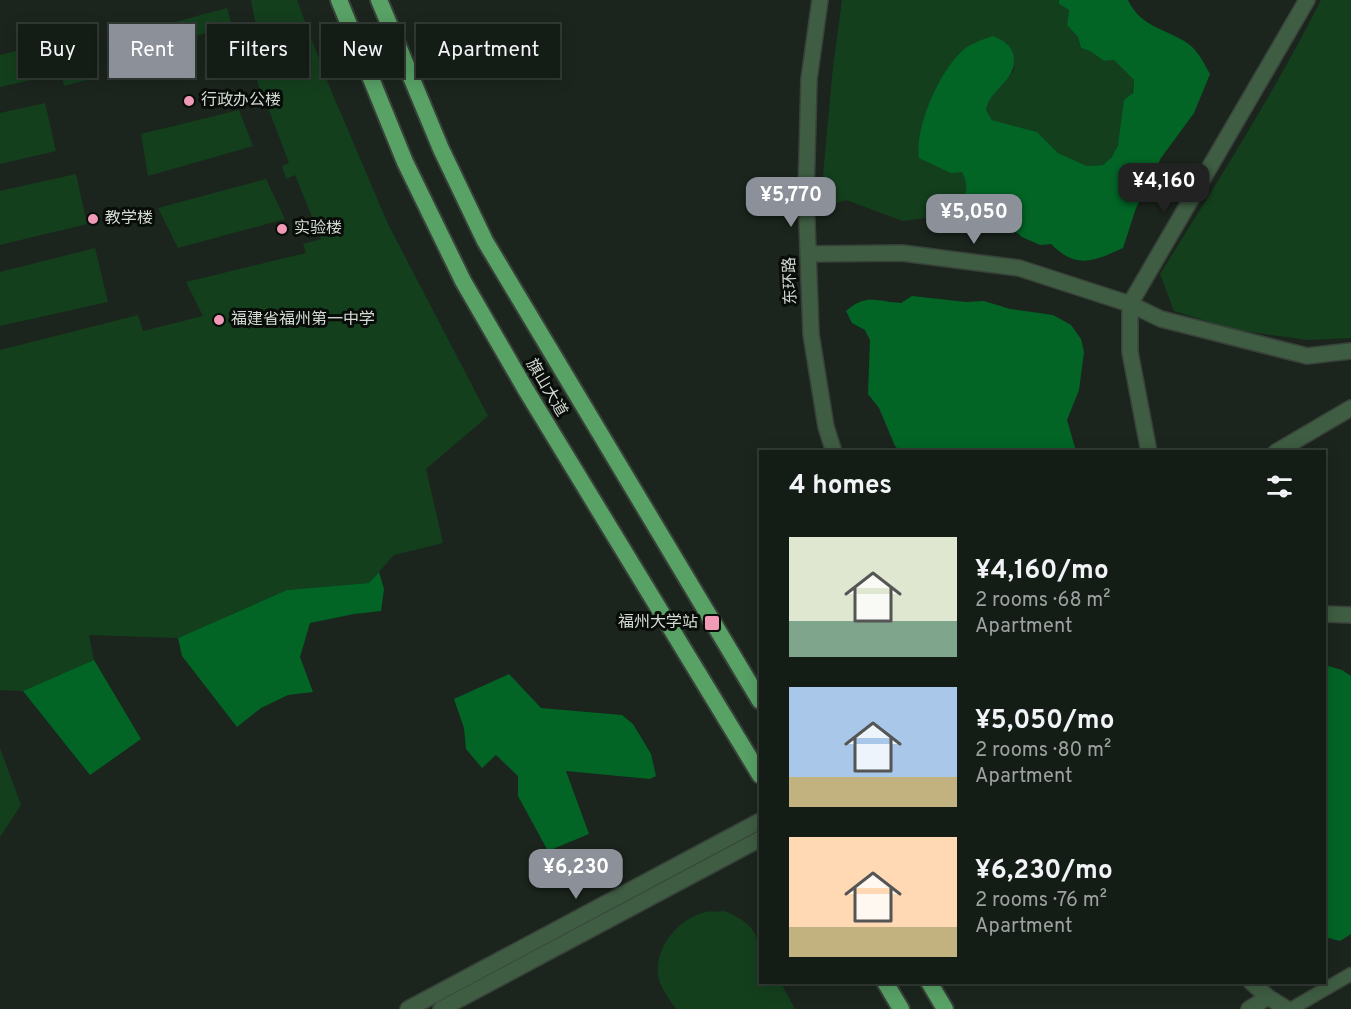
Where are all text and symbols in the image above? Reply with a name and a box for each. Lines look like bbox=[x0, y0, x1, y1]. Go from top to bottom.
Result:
chip: Buy bbox=[18, 24, 97, 78]
chip: Rent bbox=[109, 24, 195, 78]
chip: Filters bbox=[207, 24, 309, 78]
chip: New bbox=[321, 24, 404, 78]
chip: Apartment bbox=[416, 24, 560, 78]
place label: 行政办公楼 bbox=[201, 91, 281, 111]
marker: 行政办公楼 bbox=[182, 94, 196, 108]
pin: ¥4,160 bbox=[1115, 163, 1213, 214]
text: ¥4,160 bbox=[1132, 169, 1196, 195]
pin: ¥5,770 bbox=[742, 177, 840, 228]
text: ¥5,770 bbox=[760, 183, 822, 209]
pin: ¥5,050 bbox=[925, 194, 1023, 245]
text: ¥5,050 bbox=[940, 200, 1008, 226]
place label: 教学楼 bbox=[105, 209, 153, 229]
marker: 教学楼 bbox=[86, 212, 100, 226]
place label: 实验楼 bbox=[294, 219, 342, 239]
marker: 实验楼 bbox=[275, 222, 289, 236]
street label: 东环路 bbox=[780, 257, 802, 305]
place label: 福建省福州第一中学 bbox=[231, 310, 375, 330]
marker: 福建省福州第一中学 bbox=[212, 313, 226, 327]
street label: 旗山大道 bbox=[521, 355, 571, 421]
text: 4 homes bbox=[789, 470, 892, 503]
icon: filters bbox=[1263, 470, 1296, 503]
text: ¥4,160/mo bbox=[975, 555, 1109, 588]
icon: home bbox=[837, 561, 909, 633]
text: 2 rooms · 68 m² bbox=[975, 588, 1111, 614]
place label: 福州大学站 bbox=[618, 613, 698, 633]
marker: 福州大学站 bbox=[703, 614, 721, 632]
text: Apartment bbox=[975, 614, 1073, 640]
text: ¥5,050/mo bbox=[975, 705, 1114, 738]
icon: home bbox=[837, 711, 909, 783]
text: 2 rooms · 80 m² bbox=[975, 738, 1111, 764]
text: Apartment bbox=[975, 764, 1073, 790]
pin: ¥6,230 bbox=[527, 849, 625, 900]
text: ¥6,230 bbox=[543, 855, 609, 881]
text: ¥6,230/mo bbox=[975, 855, 1113, 888]
icon: home bbox=[837, 861, 909, 933]
text: 2 rooms · 76 m² bbox=[975, 888, 1107, 914]
text: Apartment bbox=[975, 914, 1073, 940]

